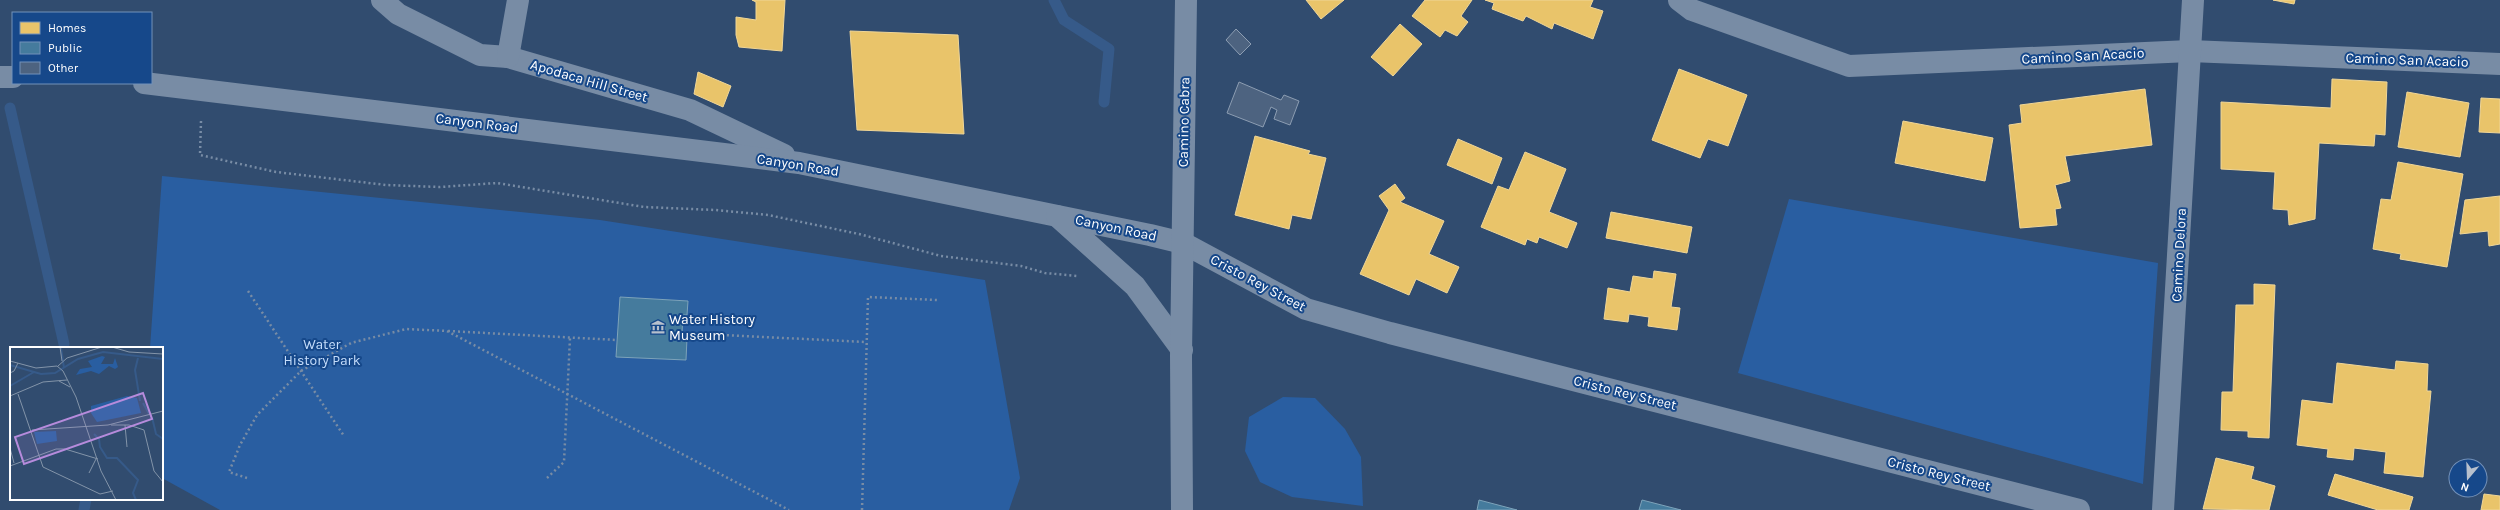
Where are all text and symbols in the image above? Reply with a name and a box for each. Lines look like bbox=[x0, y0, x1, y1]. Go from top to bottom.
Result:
legend bbox=[12, 12, 152, 84]
text: Homes bbox=[48, 21, 86, 35]
text: Public bbox=[48, 41, 82, 55]
street label: Camino San Acacio bbox=[2021, 44, 2145, 68]
street label: Camino San Acacio bbox=[2345, 49, 2469, 71]
street label: Apodaca Hill Street bbox=[528, 56, 650, 106]
text: Other bbox=[48, 61, 79, 75]
street label: Camino Cabra bbox=[1175, 77, 1193, 167]
street label: Canyon Road bbox=[435, 110, 519, 136]
street label: Canyon Road bbox=[756, 150, 840, 180]
street label: Camino Delora bbox=[2168, 208, 2190, 302]
street label: Canyon Road bbox=[1074, 211, 1158, 245]
street label: Cristo Rey Street bbox=[1207, 251, 1309, 315]
place label: Water History Museum bbox=[669, 311, 755, 344]
museum icon: Water History Museum bbox=[650, 319, 666, 335]
park label: Water History Park bbox=[283, 336, 361, 369]
inset map bbox=[10, 347, 163, 500]
street label: Cristo Rey Street bbox=[1572, 372, 1678, 414]
street label: Cristo Rey Street bbox=[1886, 453, 1992, 495]
north arrow bbox=[2448, 458, 2488, 498]
text: N bbox=[2459, 480, 2471, 494]

